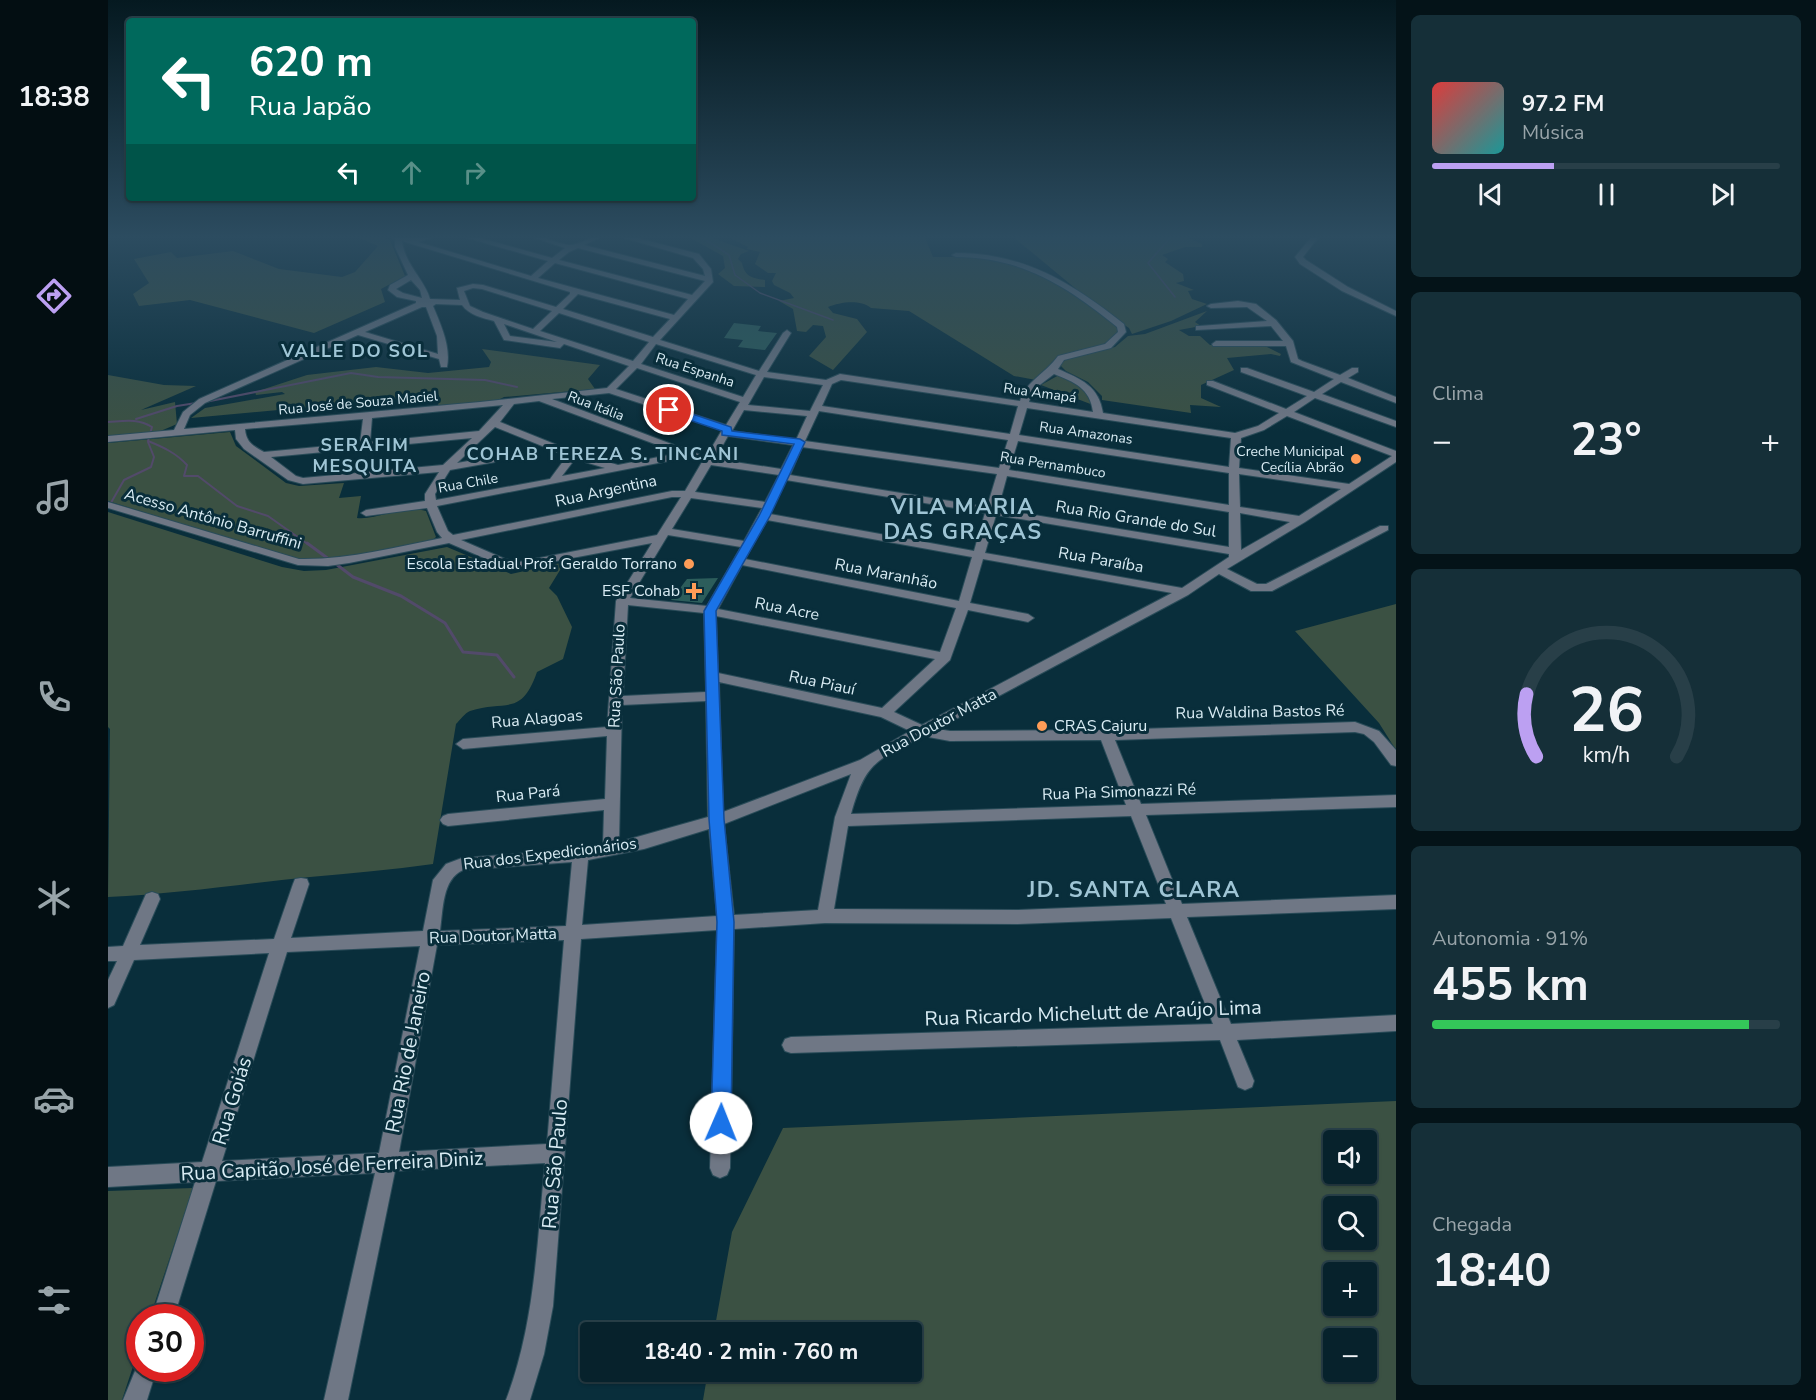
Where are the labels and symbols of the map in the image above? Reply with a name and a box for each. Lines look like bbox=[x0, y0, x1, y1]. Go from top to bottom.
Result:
district label: VALLE DO SOL bbox=[280, 339, 429, 363]
street label: Rua Espanha bbox=[653, 348, 737, 392]
street label: Rua Amapá bbox=[1002, 378, 1078, 408]
pin bbox=[643, 384, 694, 435]
street label: Rua José de Souza Maciel bbox=[278, 386, 439, 419]
street label: Rua Itália bbox=[565, 387, 627, 425]
street label: Rua Amazonas bbox=[1038, 417, 1134, 449]
district label: SERAFIM MESQUITA bbox=[312, 433, 418, 478]
district label: COHAB TEREZA S. TINCANI bbox=[466, 442, 740, 466]
place label: Creche Municipal Cecília Abrão bbox=[1236, 442, 1345, 477]
street label: Rua Pernambuco bbox=[999, 447, 1107, 483]
marker: Creche Municipal Cecília Abrão bbox=[1349, 452, 1363, 466]
street label: Rua Chile bbox=[437, 468, 499, 498]
street label: Rua Argentina bbox=[553, 469, 659, 513]
street label: Acesso Antônio Barruffini bbox=[122, 483, 304, 555]
district label: VILA MARIA DAS GRAÇAS bbox=[883, 492, 1043, 547]
street label: Rua Rio Grande do Sul bbox=[1054, 495, 1218, 543]
street label: Rua Paraíba bbox=[1057, 542, 1145, 578]
place label: Escola Estadual Prof. Geraldo Torrano bbox=[407, 553, 677, 575]
street label: Rua Maranhão bbox=[833, 553, 939, 595]
marker: Escola Estadual Prof. Geraldo Torrano bbox=[682, 557, 696, 571]
place label: ESF Cohab bbox=[602, 580, 680, 602]
marker: ESF Cohab bbox=[685, 582, 703, 600]
street label: Rua Acre bbox=[753, 592, 821, 626]
street label: Rua São Paulo bbox=[603, 623, 631, 729]
street label: Rua Piauí bbox=[787, 665, 858, 701]
street label: Rua Doutor Matta bbox=[877, 683, 1001, 763]
street label: Rua Waldina Bastos Ré bbox=[1175, 700, 1345, 724]
street label: Rua Alagoas bbox=[490, 704, 584, 734]
place label: CRAS Cajuru bbox=[1054, 715, 1147, 737]
marker: CRAS Cajuru bbox=[1035, 719, 1049, 733]
street label: Rua Pia Simonazzi Ré bbox=[1042, 778, 1196, 806]
street label: Rua Pará bbox=[495, 780, 561, 808]
street label: Rua dos Expedicionários bbox=[462, 832, 638, 876]
district label: JD. SANTA CLARA bbox=[1027, 875, 1241, 905]
street label: Rua Doutor Matta bbox=[429, 923, 557, 949]
street label: Rua Rio de Janeiro bbox=[379, 969, 437, 1135]
street label: Rua Ricardo Michelutt de Araújo Lima bbox=[924, 994, 1262, 1032]
street label: Rua Goiás bbox=[206, 1054, 258, 1148]
position arrow bbox=[689, 1091, 753, 1155]
street label: Rua São Paulo bbox=[536, 1098, 574, 1230]
street label: Rua Capitão José de Ferreira Diniz bbox=[180, 1145, 484, 1187]
speed limit sign: 30 bbox=[126, 1304, 204, 1382]

